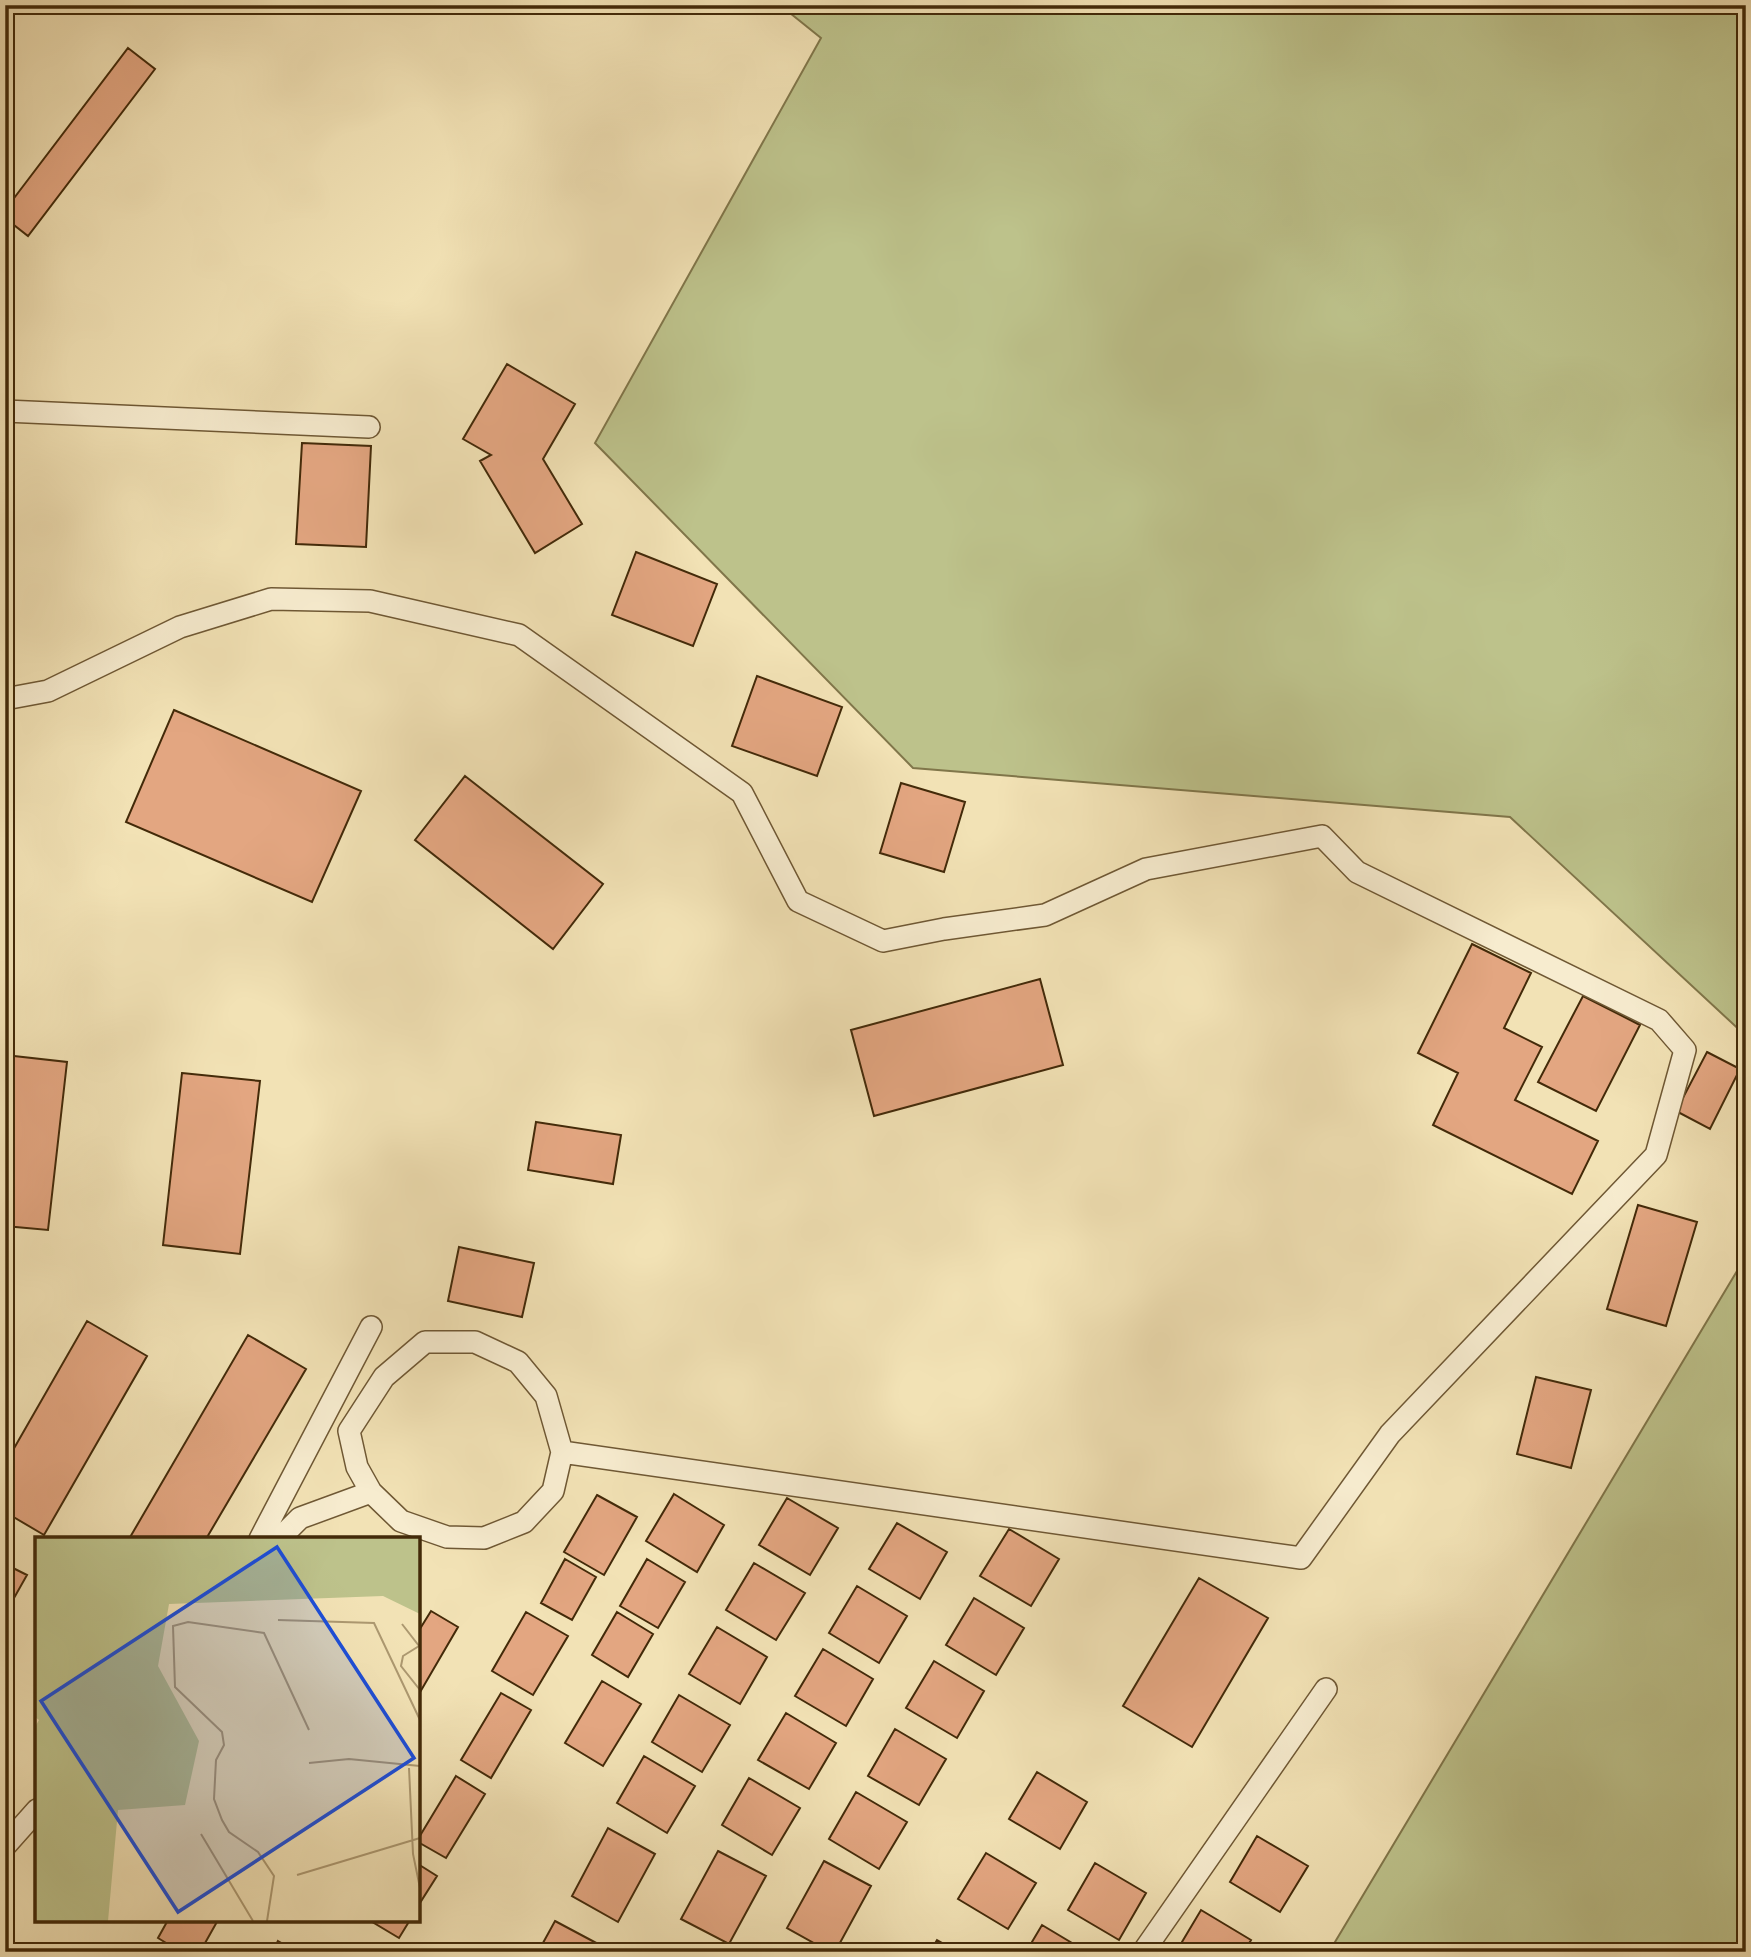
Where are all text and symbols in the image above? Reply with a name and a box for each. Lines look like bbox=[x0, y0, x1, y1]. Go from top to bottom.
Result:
inset map bbox=[35, 1537, 420, 1922]

